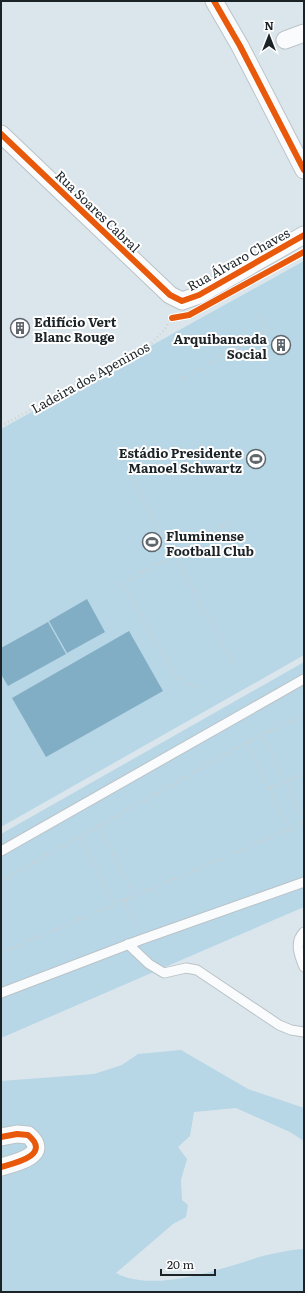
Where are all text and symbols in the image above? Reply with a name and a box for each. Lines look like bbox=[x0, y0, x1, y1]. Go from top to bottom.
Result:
north arrow bbox=[249, 16, 289, 56]
text: N bbox=[264, 17, 274, 33]
street label: Rua Soares Cabral bbox=[52, 166, 145, 257]
street label: Rua Álvaro Chaves bbox=[183, 223, 293, 295]
place label: Edifício Vert Blanc Rouge bbox=[34, 312, 117, 346]
building icon: Edifício Vert Blanc Rouge bbox=[9, 317, 31, 339]
place label: Arquibancada Social bbox=[174, 329, 267, 363]
building icon: Arquibancada Social bbox=[270, 334, 292, 356]
street label: Ladeira dos Apeninos bbox=[28, 337, 153, 417]
place label: Estádio Presidente Manoel Schwartz bbox=[119, 443, 242, 477]
sports icon: Estádio Presidente Manoel Schwartz bbox=[245, 448, 267, 470]
place label: Fluminense Football Club bbox=[166, 526, 254, 560]
sports icon: Fluminense Football Club bbox=[141, 531, 163, 553]
scale bar bbox=[161, 1251, 215, 1277]
text: 20 m bbox=[167, 1255, 194, 1273]

